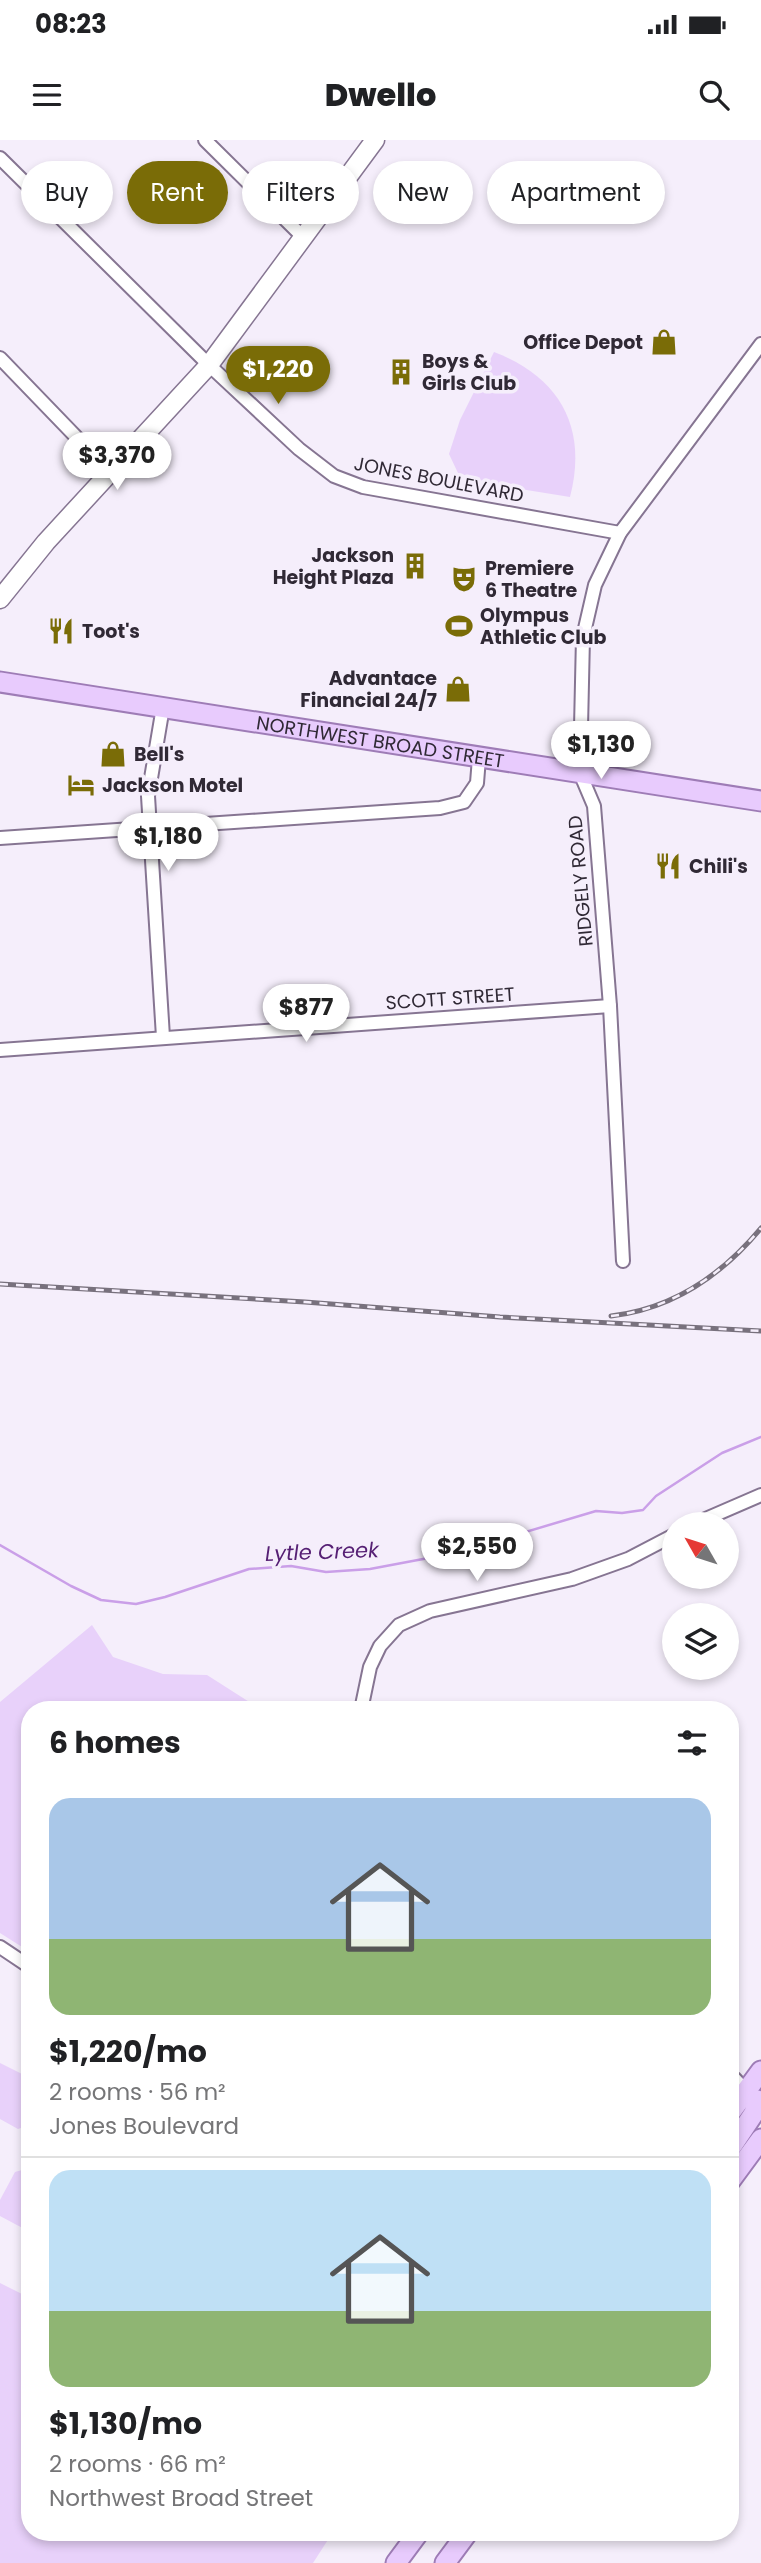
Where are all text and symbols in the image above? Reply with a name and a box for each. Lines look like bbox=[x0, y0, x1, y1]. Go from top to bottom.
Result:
text: 08:23 bbox=[35, 6, 107, 42]
text: Dwello bbox=[325, 72, 436, 117]
icon: menu bbox=[28, 76, 66, 114]
icon: search bbox=[695, 76, 733, 114]
chip: Buy bbox=[21, 161, 113, 224]
chip: Rent bbox=[127, 161, 228, 224]
chip: Filters bbox=[242, 161, 359, 224]
chip: New bbox=[373, 161, 473, 224]
chip: Apartment bbox=[487, 161, 665, 224]
shop icon: Office Depot bbox=[649, 327, 679, 357]
place label: Office Depot bbox=[523, 329, 643, 356]
pin: $1,220 bbox=[221, 346, 335, 406]
place label: Boys & Girls Club bbox=[422, 348, 516, 397]
text: $1,220 bbox=[242, 353, 314, 385]
building icon: Boys & Girls Club bbox=[386, 357, 416, 387]
pin: $3,370 bbox=[60, 432, 174, 492]
text: $3,370 bbox=[79, 439, 155, 471]
street label: JONES BOULEVARD bbox=[352, 450, 526, 509]
place label: Jackson Height Plaza bbox=[273, 542, 394, 591]
building icon: Jackson Height Plaza bbox=[400, 551, 430, 581]
place label: Premiere 6 Theatre bbox=[485, 555, 578, 604]
theatre icon: Premiere 6 Theatre bbox=[449, 564, 479, 594]
place label: Olympus Athletic Club bbox=[480, 602, 607, 651]
sports icon: Olympus Athletic Club bbox=[444, 611, 474, 641]
restaurant icon: Toot's bbox=[46, 616, 76, 646]
place label: Toot's bbox=[82, 618, 140, 645]
place label: Advantace Financial 24/7 bbox=[300, 665, 437, 714]
shop icon: Advantace Financial 24/7 bbox=[443, 674, 473, 704]
street label: NORTHWEST BROAD STREET bbox=[255, 709, 506, 775]
pin: $1,130 bbox=[544, 722, 658, 781]
text: $1,130 bbox=[567, 728, 635, 760]
shop icon: Bell's bbox=[98, 739, 128, 769]
place label: Bell's bbox=[134, 741, 184, 768]
hotel icon: Jackson Motel bbox=[66, 770, 96, 800]
place label: Jackson Motel bbox=[102, 772, 243, 799]
pin: $1,180 bbox=[111, 814, 225, 873]
street label: RIDGELY ROAD bbox=[561, 814, 600, 948]
text: $1,180 bbox=[134, 820, 202, 852]
restaurant icon: Chili's bbox=[653, 851, 683, 881]
place label: Chili's bbox=[689, 853, 748, 880]
street label: SCOTT STREET bbox=[385, 981, 515, 1016]
pin: $877 bbox=[265, 984, 347, 1044]
text: $877 bbox=[279, 991, 333, 1023]
north arrow bbox=[662, 1512, 738, 1589]
map controls bbox=[662, 1512, 739, 1680]
pin: $2,550 bbox=[420, 1524, 534, 1583]
text: $2,550 bbox=[437, 1530, 517, 1562]
water label: Lytle Creek bbox=[265, 1535, 381, 1568]
button: layers bbox=[662, 1603, 739, 1680]
text: 6 homes bbox=[49, 1721, 181, 1764]
icon: filters bbox=[673, 1724, 711, 1762]
icon: home bbox=[317, 1844, 443, 1970]
text: $1,220/mo bbox=[49, 2030, 207, 2073]
text: 2 rooms · 56 m² bbox=[49, 2076, 226, 2108]
text: Jones Boulevard bbox=[49, 2110, 239, 2142]
icon: home bbox=[317, 2216, 443, 2342]
text: $1,130/mo bbox=[49, 2402, 202, 2445]
text: 2 rooms · 66 m² bbox=[49, 2448, 226, 2480]
text: Northwest Broad Street bbox=[49, 2482, 313, 2514]

